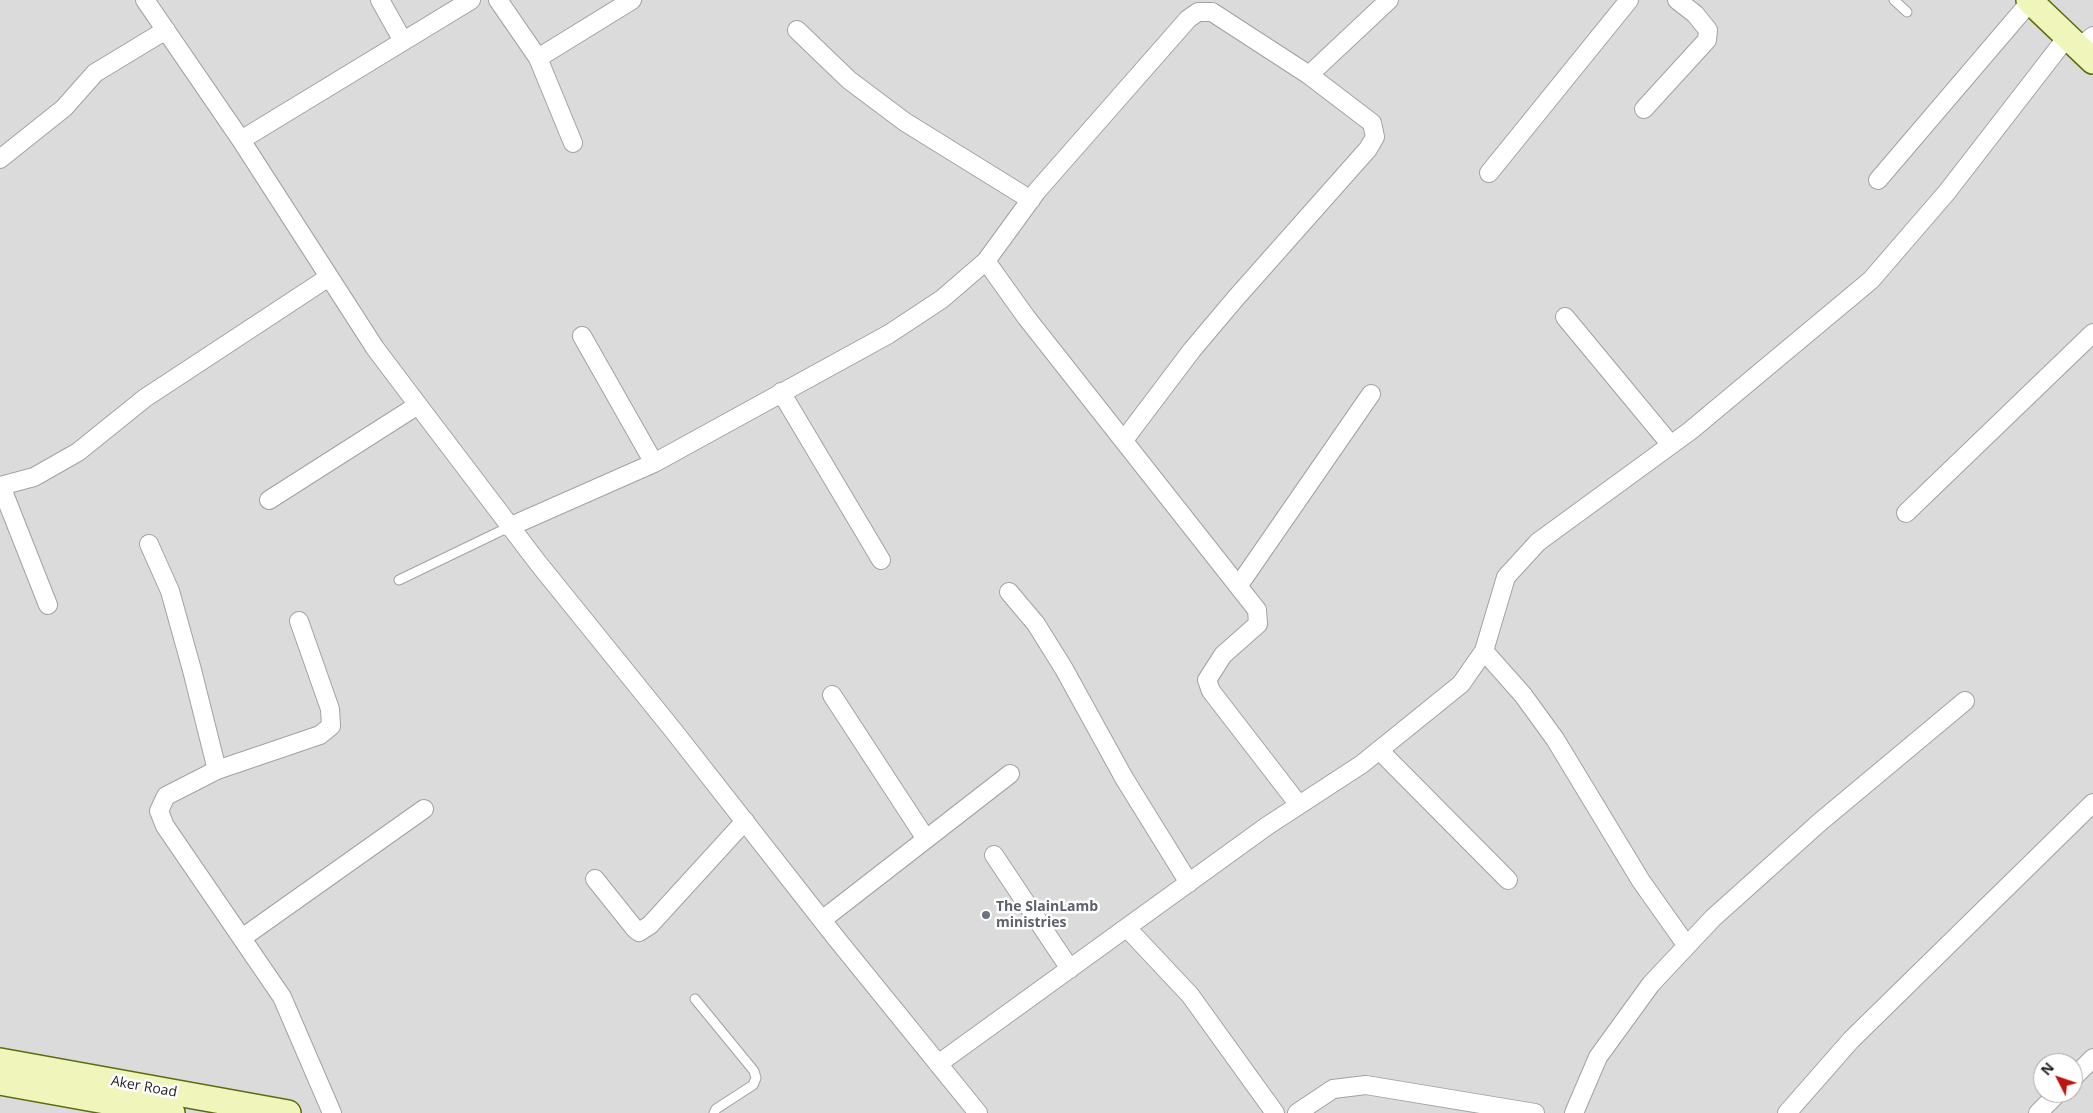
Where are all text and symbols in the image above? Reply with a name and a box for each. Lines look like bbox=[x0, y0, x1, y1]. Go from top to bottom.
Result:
place label: The SlainLamb ministries bbox=[996, 899, 1098, 932]
marker: The SlainLamb ministries bbox=[980, 909, 992, 921]
north arrow bbox=[2033, 1053, 2083, 1103]
text: N bbox=[2036, 1058, 2058, 1079]
street label: Aker Road bbox=[110, 1073, 178, 1101]

